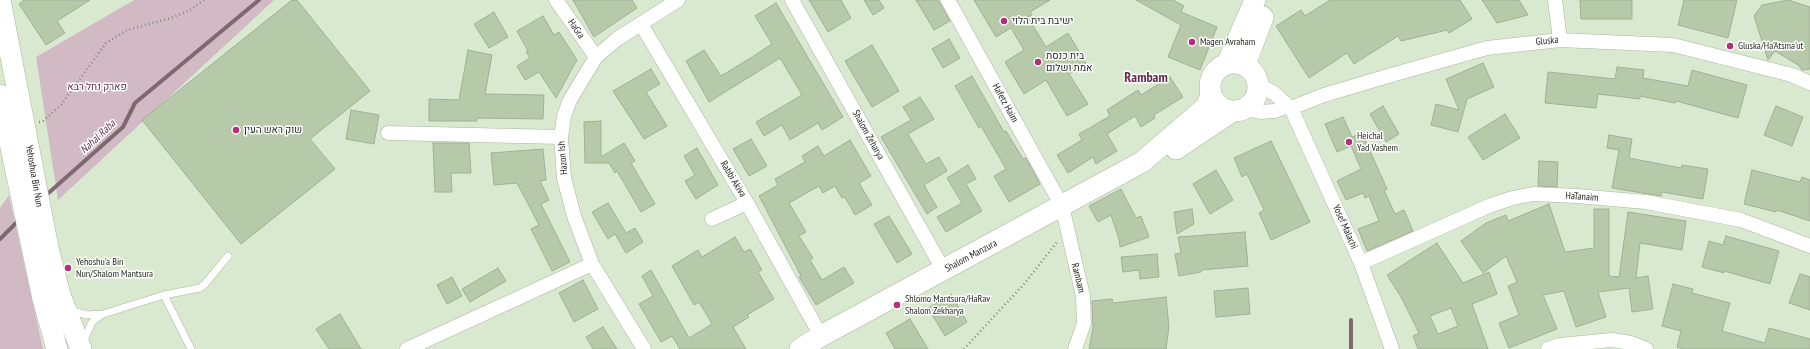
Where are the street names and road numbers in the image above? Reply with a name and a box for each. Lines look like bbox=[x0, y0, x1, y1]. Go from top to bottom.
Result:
street label: HaGra bbox=[565, 17, 587, 41]
street label: Gluska bbox=[1535, 34, 1559, 48]
street label: Hafetz Haim bbox=[989, 82, 1021, 124]
street label: Shalom Zeharya bbox=[849, 108, 887, 162]
street label: Hazon Ish bbox=[556, 141, 570, 175]
street label: Yehoshua Bin Nun bbox=[23, 144, 45, 208]
street label: Rabbi Akiva bbox=[717, 159, 749, 199]
street label: HaTanaim bbox=[1565, 190, 1599, 204]
street label: Yosef Malachi bbox=[1330, 203, 1360, 251]
street label: Shalom Manzura bbox=[943, 237, 999, 275]
street label: Rambam bbox=[1069, 262, 1087, 294]

